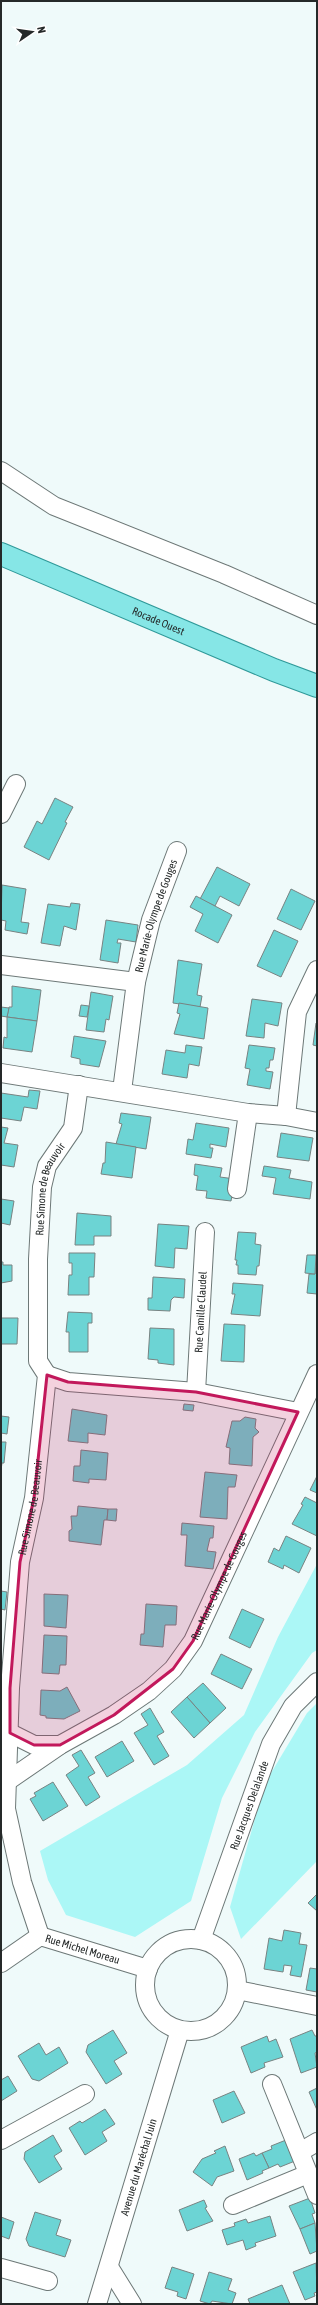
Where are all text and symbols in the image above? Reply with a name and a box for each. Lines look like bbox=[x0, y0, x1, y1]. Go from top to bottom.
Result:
north arrow bbox=[12, 12, 52, 52]
text: N bbox=[35, 25, 48, 34]
street label: Rocade Ouest bbox=[131, 605, 186, 637]
street label: Rue Marie-Olympe de Gouges bbox=[133, 857, 179, 974]
street label: Rue Simone de Beauvoir bbox=[33, 1140, 68, 1236]
street label: Rue Camille Claudel bbox=[192, 1271, 209, 1353]
street label: Rue Simone de Beauvoir bbox=[16, 1458, 44, 1556]
street label: Rue Marie-Olympe de Gouges bbox=[188, 1529, 249, 1642]
street label: Rue Jacques Delalande bbox=[228, 1759, 271, 1852]
street label: Rue Michel Moreau bbox=[44, 1932, 121, 1966]
street label: Avenue du Maréchal Juin bbox=[118, 2117, 159, 2217]

